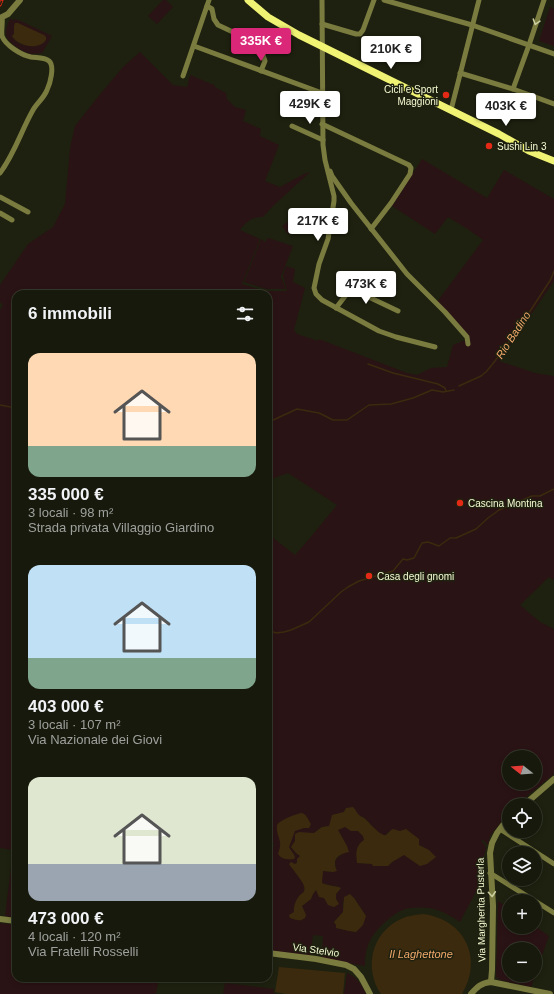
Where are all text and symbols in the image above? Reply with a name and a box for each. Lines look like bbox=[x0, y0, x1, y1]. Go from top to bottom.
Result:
one-way arrow bbox=[533, 19, 541, 26]
pin: 335K € bbox=[228, 28, 294, 62]
text: 335K € bbox=[240, 33, 282, 48]
pin: 210K € bbox=[358, 36, 424, 70]
text: 210K € bbox=[370, 41, 412, 56]
place label: Cicli e Sport Maggioni bbox=[384, 84, 438, 107]
marker: Cicli e Sport Maggioni bbox=[441, 90, 451, 100]
pin: 429K € bbox=[277, 91, 343, 125]
pin: 403K € bbox=[473, 93, 539, 127]
text: 429K € bbox=[289, 96, 331, 111]
text: 403K € bbox=[485, 98, 527, 113]
marker: Sushi Lin 3 bbox=[484, 141, 494, 151]
place label: Sushi Lin 3 bbox=[497, 141, 547, 152]
pin: 217K € bbox=[285, 208, 351, 242]
text: 217K € bbox=[297, 213, 339, 228]
pin: 473K € bbox=[333, 271, 399, 305]
text: 473K € bbox=[345, 276, 387, 291]
icon: filters bbox=[234, 303, 256, 325]
text: 6 immobili bbox=[28, 304, 112, 323]
water label: Rio Badino bbox=[493, 309, 533, 361]
icon: home bbox=[106, 379, 178, 451]
text: 335 000 € bbox=[28, 485, 104, 504]
marker: Cascina Montina bbox=[455, 498, 465, 508]
place label: Cascina Montina bbox=[468, 498, 543, 509]
text: 3 locali · 98 m² bbox=[28, 505, 113, 520]
text: Strada privata Villaggio Giardino bbox=[28, 520, 214, 535]
marker: Casa degli gnomi bbox=[364, 571, 374, 581]
place label: Casa degli gnomi bbox=[377, 571, 454, 582]
icon: home bbox=[106, 591, 178, 663]
text: 403 000 € bbox=[28, 697, 104, 716]
text: 3 locali · 107 m² bbox=[28, 717, 120, 732]
text: Via Nazionale dei Giovi bbox=[28, 732, 162, 747]
north arrow bbox=[502, 750, 542, 790]
map controls bbox=[502, 750, 542, 982]
button: locate bbox=[502, 798, 542, 838]
icon: home bbox=[106, 803, 178, 875]
button: layers bbox=[502, 846, 542, 886]
street label: Via Margherita Pusterla bbox=[475, 857, 487, 962]
one-way arrow bbox=[487, 891, 496, 897]
button: + bbox=[502, 894, 542, 934]
text: 473 000 € bbox=[28, 909, 104, 928]
text: 4 locali · 120 m² bbox=[28, 929, 120, 944]
street label: Via Stelvio bbox=[292, 941, 340, 959]
button: − bbox=[502, 942, 542, 982]
text: Via Fratelli Rosselli bbox=[28, 944, 138, 959]
water label: Il Laghettone bbox=[389, 948, 453, 960]

